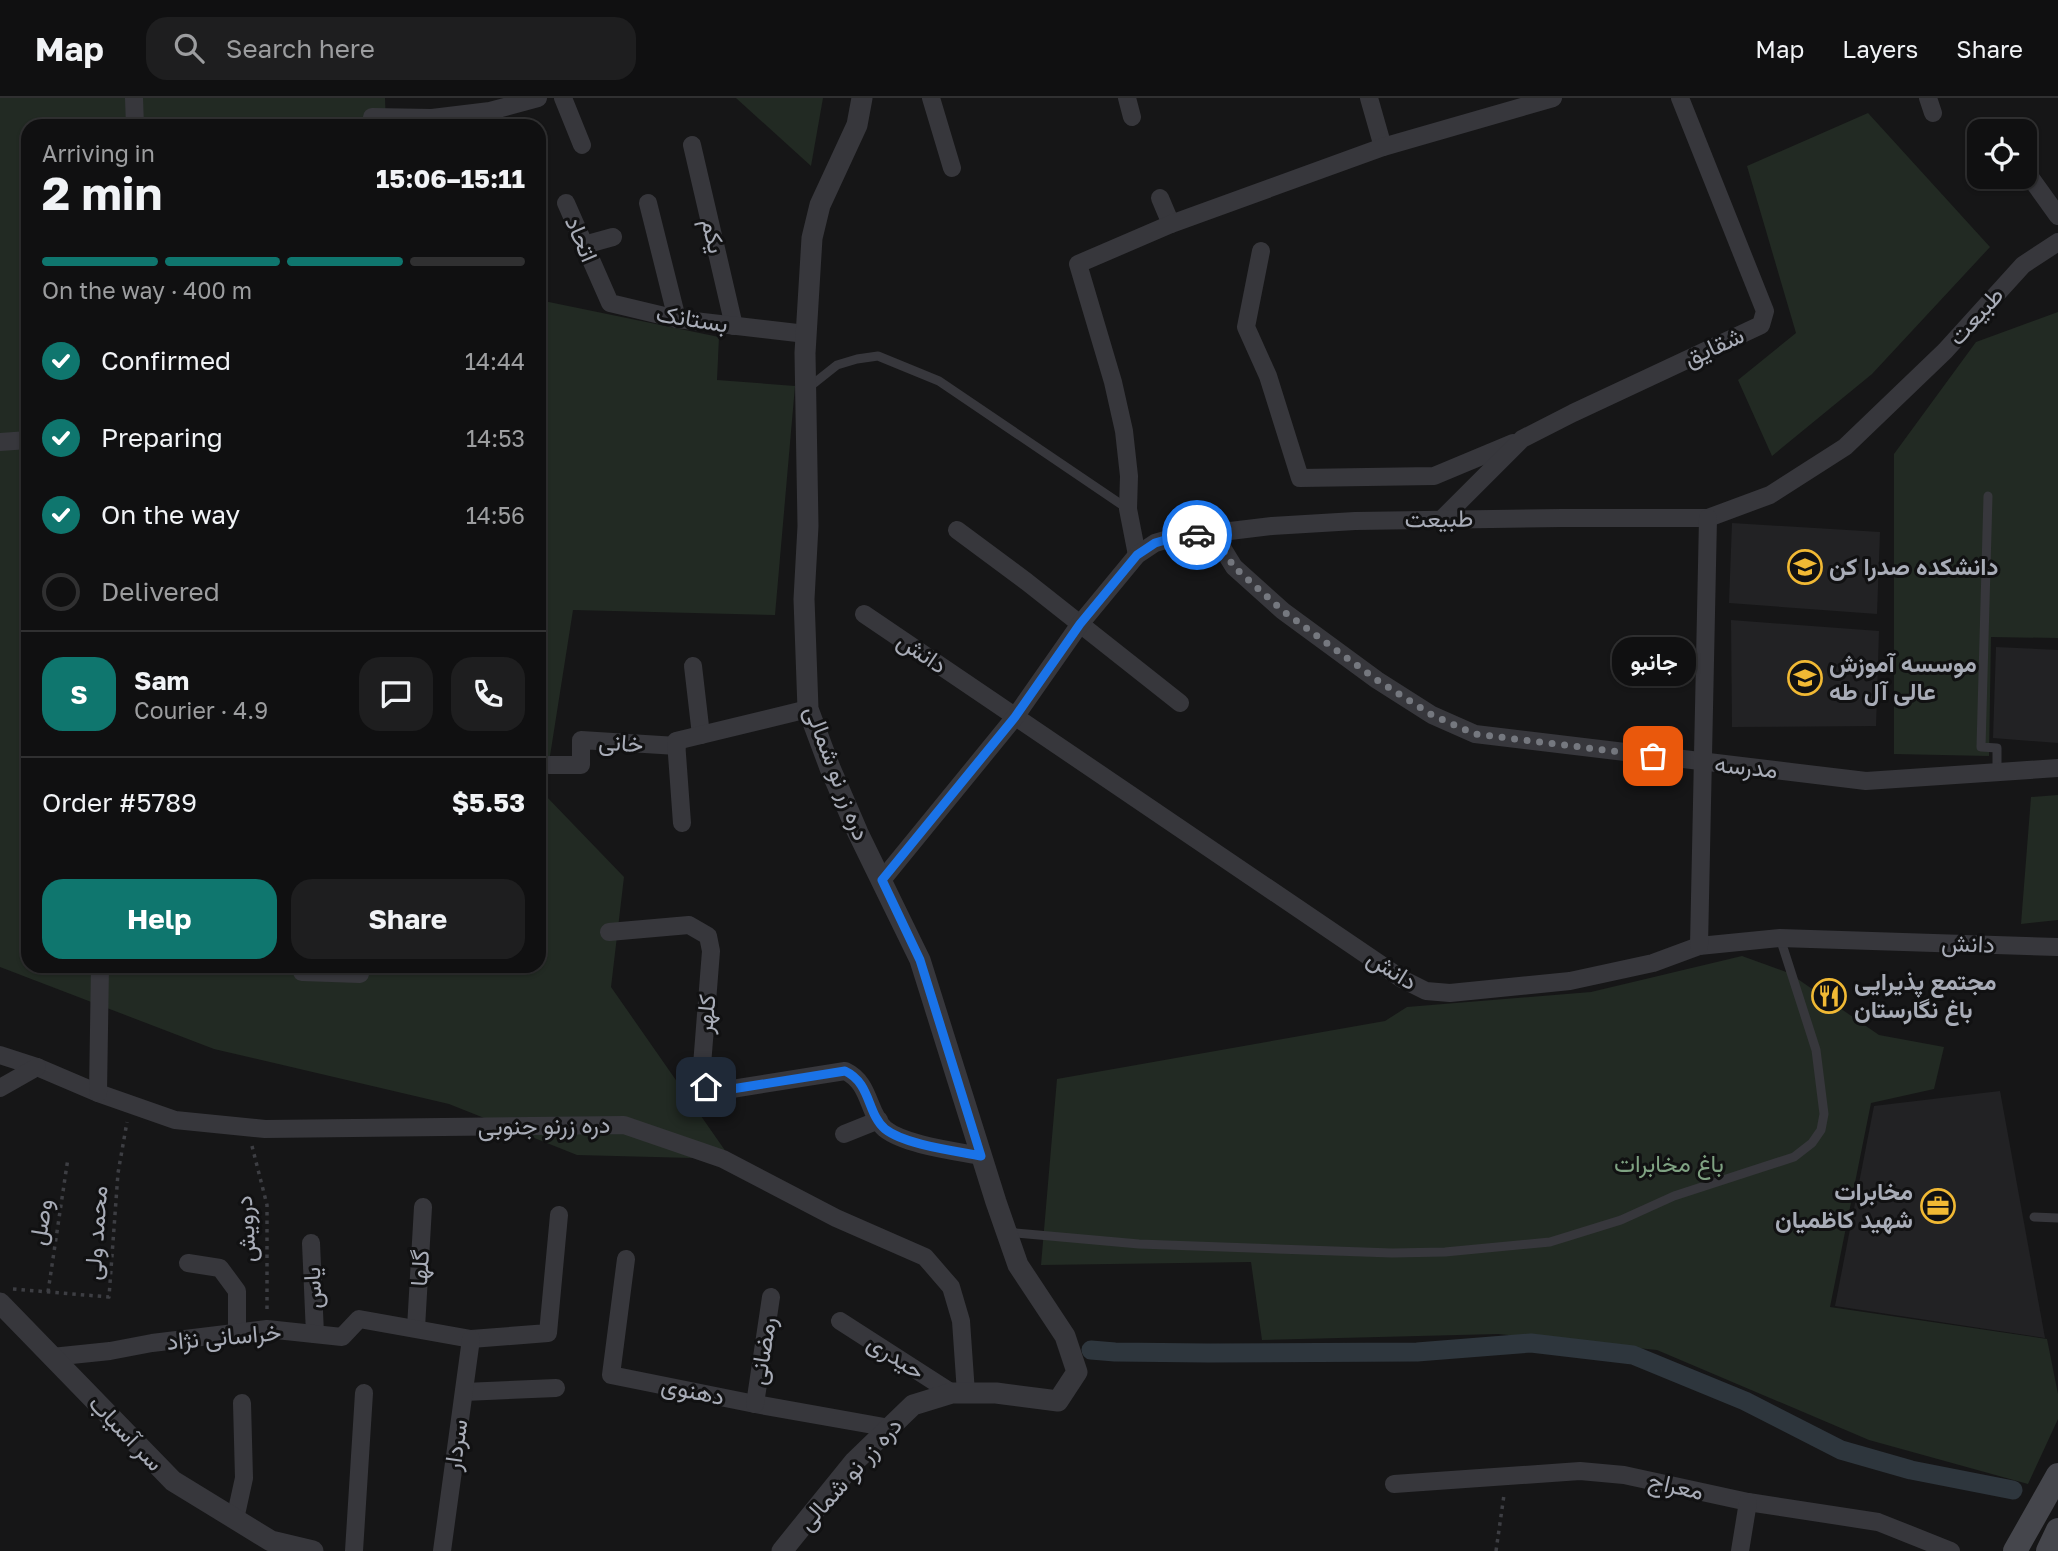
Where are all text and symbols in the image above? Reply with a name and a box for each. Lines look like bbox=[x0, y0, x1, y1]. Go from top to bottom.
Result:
search box bbox=[146, 17, 636, 80]
text: Map bbox=[35, 29, 104, 68]
icon: search bbox=[170, 29, 208, 67]
text: Search here bbox=[226, 33, 375, 64]
text: Map bbox=[1755, 34, 1804, 63]
text: Layers bbox=[1842, 34, 1918, 63]
text: Share bbox=[1956, 34, 2023, 63]
map controls bbox=[1967, 119, 2037, 189]
button: locate bbox=[1967, 119, 2037, 189]
text: Arriving in bbox=[42, 139, 155, 167]
text: 15:06–15:11 bbox=[376, 163, 525, 194]
text: 2 min bbox=[42, 165, 162, 220]
street label: اتحاد bbox=[560, 211, 605, 266]
street label: یکم bbox=[693, 215, 733, 257]
text: On the way · 400 m bbox=[42, 276, 252, 304]
street label: طبیعت bbox=[1941, 280, 2009, 351]
street label: بستانک bbox=[654, 298, 730, 338]
street label: شقایق bbox=[1679, 319, 1749, 373]
icon: check bbox=[42, 342, 80, 380]
text: Confirmed bbox=[101, 345, 231, 376]
text: 14:44 bbox=[465, 347, 525, 375]
icon: check bbox=[42, 419, 80, 457]
text: Preparing bbox=[101, 422, 223, 453]
text: 14:53 bbox=[466, 424, 525, 452]
icon: check bbox=[42, 496, 80, 534]
text: On the way bbox=[101, 499, 240, 530]
courier bbox=[1162, 500, 1232, 570]
text: 14:56 bbox=[466, 501, 525, 529]
street label: طبیعت bbox=[1404, 502, 1474, 534]
icon: car bbox=[1178, 516, 1216, 554]
school or university icon: دانشکده صدرا کن bbox=[1786, 548, 1824, 586]
place label: دانشکده صدرا کن bbox=[1829, 551, 1998, 582]
text: Delivered bbox=[101, 576, 220, 607]
street label: دانش bbox=[892, 625, 953, 680]
callout: جانبو bbox=[1611, 637, 1695, 686]
text: جانبو bbox=[1630, 647, 1678, 675]
place label: موسسه آموزش عالی آل طه bbox=[1829, 648, 1977, 707]
button: chat bbox=[359, 657, 433, 731]
button: phone bbox=[451, 657, 525, 731]
school or university icon: موسسه آموزش عالی آل طه bbox=[1786, 659, 1824, 697]
text: Sam bbox=[134, 665, 189, 696]
text: S bbox=[70, 679, 88, 710]
text: Courier · 4.9 bbox=[134, 696, 268, 724]
street label: دره زر نو شمالی bbox=[798, 701, 877, 845]
street label: خانی bbox=[598, 725, 644, 759]
pin bbox=[1623, 726, 1683, 786]
icon: bag bbox=[1634, 737, 1672, 775]
street label: مدرسه bbox=[1713, 748, 1779, 785]
text: Order #5789 bbox=[42, 787, 197, 818]
text: $5.53 bbox=[452, 787, 525, 818]
button: Help bbox=[42, 879, 277, 959]
button: Share bbox=[291, 879, 525, 959]
street label: دانش bbox=[1941, 927, 1995, 959]
street label: دانش bbox=[1362, 942, 1423, 996]
place label: مجتمع پذیرایی باغ نگارستان bbox=[1854, 966, 1997, 1026]
restaurant icon: مجتمع پذیرایی باغ نگارستان bbox=[1810, 977, 1848, 1015]
street label: کلهر bbox=[688, 993, 723, 1036]
pin bbox=[676, 1057, 736, 1117]
icon: home bbox=[687, 1068, 725, 1106]
street label: دره زرنو جنوبی bbox=[477, 1109, 611, 1142]
park label: باغ مخابرات bbox=[1614, 1148, 1724, 1180]
place label: مخابرات شهید کاظمیان bbox=[1775, 1176, 1913, 1235]
street label: محمد ولی bbox=[77, 1185, 114, 1281]
office icon: مخابرات شهید کاظمیان bbox=[1919, 1187, 1957, 1225]
street label: درویش bbox=[228, 1194, 263, 1264]
street label: وصل bbox=[22, 1196, 59, 1247]
street label: گلها bbox=[403, 1249, 436, 1287]
street label: یاس bbox=[296, 1266, 328, 1310]
street label: رمضانی bbox=[742, 1315, 783, 1387]
street label: خراسانی نژاد bbox=[165, 1316, 283, 1357]
street label: حیدری bbox=[862, 1327, 931, 1387]
street label: دهنوی bbox=[659, 1369, 728, 1412]
street label: سر آسیاب bbox=[82, 1388, 170, 1477]
street label: دره زر نو شمالی bbox=[791, 1411, 909, 1537]
street label: سردار bbox=[436, 1417, 474, 1474]
street label: معراج bbox=[1645, 1464, 1707, 1508]

